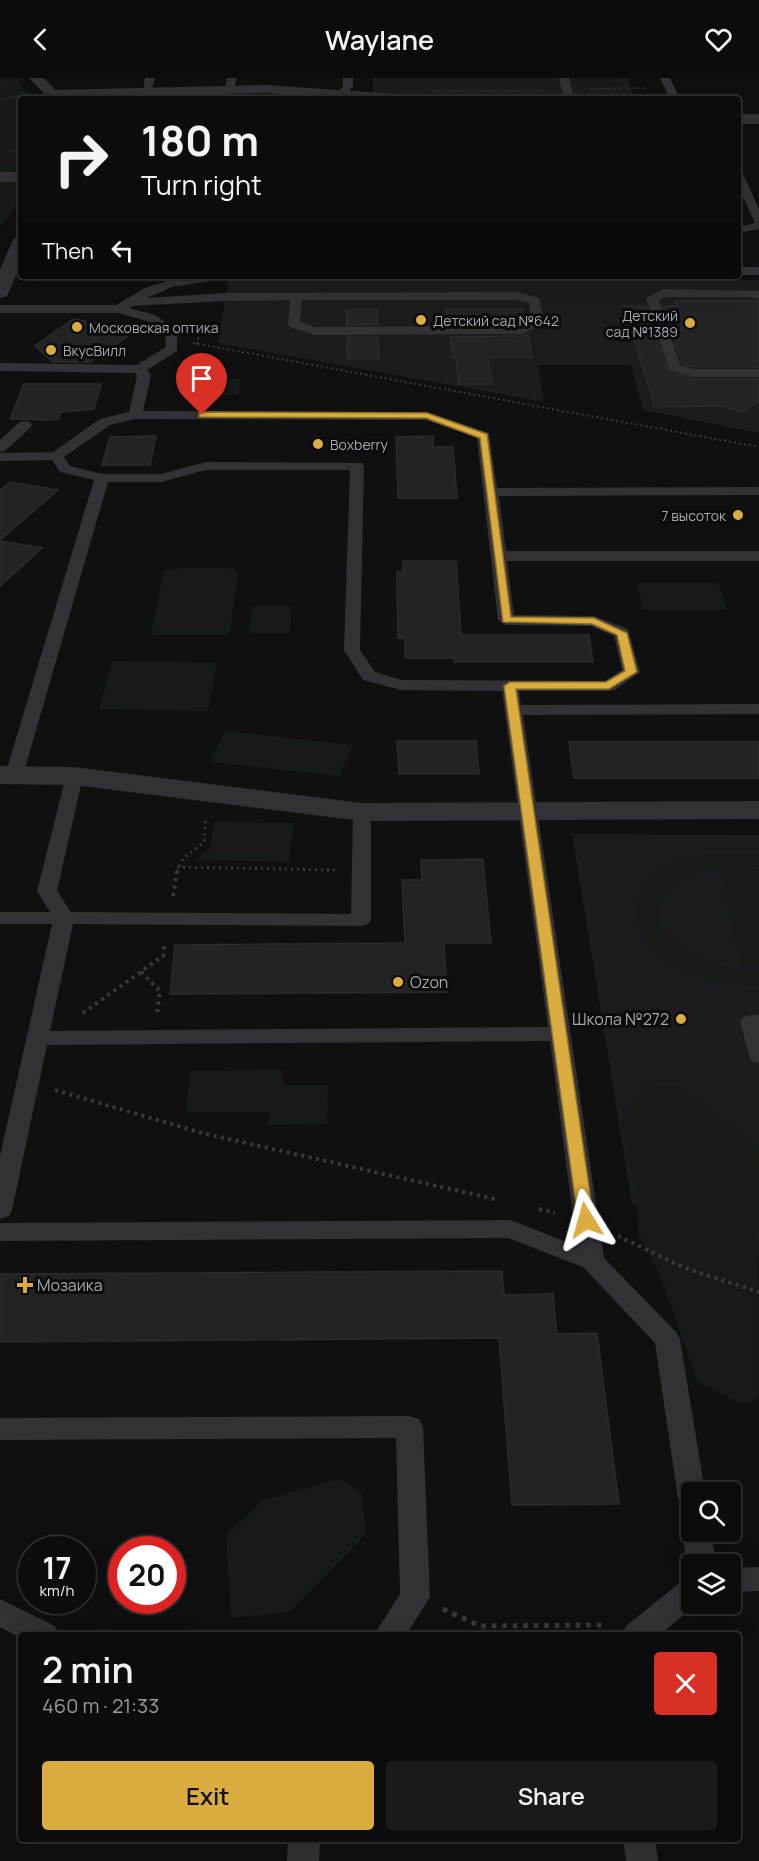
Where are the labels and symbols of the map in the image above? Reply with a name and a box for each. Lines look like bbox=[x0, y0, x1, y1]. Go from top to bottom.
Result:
place label: Детский сад №1389 bbox=[606, 306, 678, 341]
place label: Детский сад №642 bbox=[433, 311, 559, 330]
marker: Детский сад №642 bbox=[414, 313, 428, 327]
marker: Детский сад №1389 bbox=[683, 316, 697, 330]
place label: Московская оптика bbox=[89, 318, 218, 337]
marker: Московская оптика bbox=[70, 320, 84, 334]
place label: ВкусВилл bbox=[63, 341, 126, 360]
marker: ВкусВилл bbox=[44, 343, 58, 357]
pin bbox=[176, 353, 227, 415]
place label: Boxberry bbox=[330, 435, 389, 454]
marker: Boxberry bbox=[311, 437, 325, 451]
place label: 7 высоток bbox=[661, 506, 727, 525]
marker: 7 высоток bbox=[731, 508, 745, 522]
place label: Ozon bbox=[410, 971, 448, 993]
marker: Ozon bbox=[391, 975, 405, 989]
place label: Школа №272 bbox=[572, 1008, 669, 1030]
marker: Школа №272 bbox=[674, 1012, 688, 1026]
position arrow bbox=[554, 1188, 618, 1252]
place label: Мозаика bbox=[37, 1274, 103, 1296]
marker: Мозаика bbox=[18, 1278, 32, 1292]
speed limit sign: 20 bbox=[108, 1536, 186, 1614]

